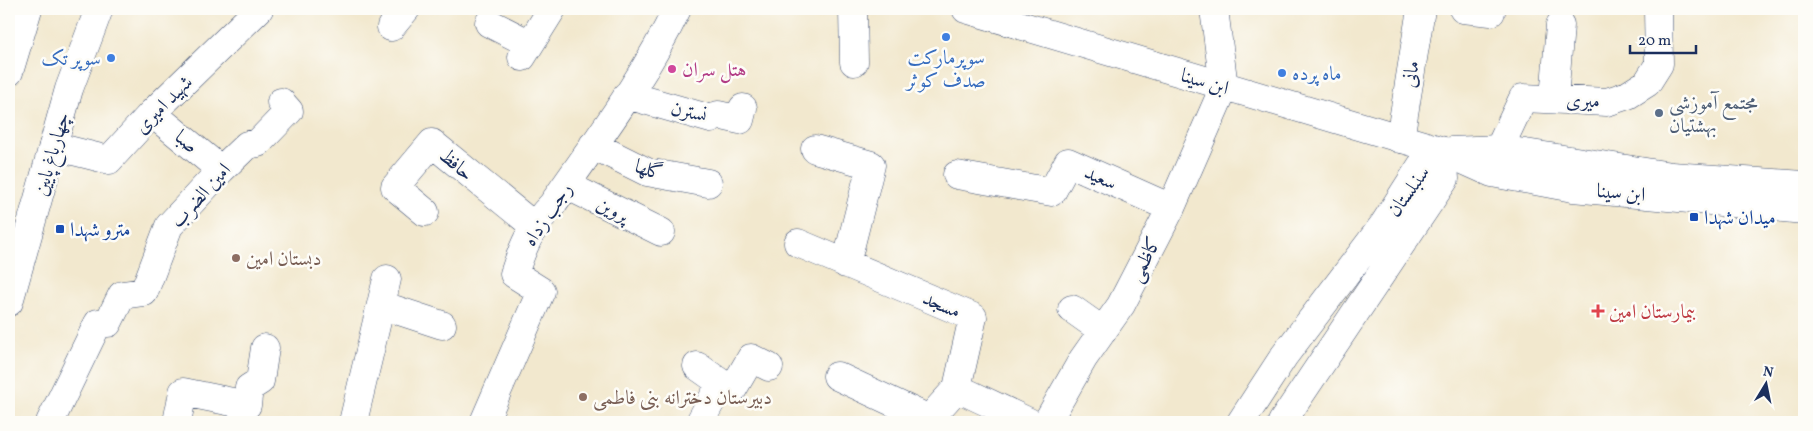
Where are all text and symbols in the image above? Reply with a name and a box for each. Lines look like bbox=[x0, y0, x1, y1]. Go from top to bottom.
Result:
scale bar bbox=[1630, 22, 1697, 54]
marker: سوپرمارکت صدف کوثر bbox=[940, 31, 952, 43]
text: 20 m bbox=[1638, 31, 1671, 52]
place label: سوپرمارکت صدف کوثر bbox=[904, 45, 986, 96]
place label: سوپر تک bbox=[41, 46, 101, 74]
marker: سوپر تک bbox=[105, 52, 117, 64]
place label: هتل سران bbox=[682, 57, 747, 85]
street label: مانی bbox=[1396, 59, 1428, 90]
place label: ماه پرده bbox=[1292, 61, 1342, 89]
street label: ابن سینا bbox=[1177, 62, 1232, 103]
marker: هتل سران bbox=[666, 63, 678, 75]
marker: ماه پرده bbox=[1276, 67, 1288, 79]
street label: شهید امیری bbox=[129, 70, 200, 141]
street label: میری bbox=[1566, 88, 1600, 116]
place label: مجتمع آموزشی بهشتیان bbox=[1669, 90, 1758, 141]
street label: نسترن bbox=[668, 95, 709, 130]
marker: مجتمع آموزشی بهشتیان bbox=[1653, 107, 1665, 119]
street label: چهارباغ پایین bbox=[28, 110, 80, 200]
street label: صبا bbox=[168, 124, 204, 161]
street label: حافظ bbox=[432, 143, 479, 188]
street label: گلها bbox=[631, 153, 666, 189]
street label: امین الضرب bbox=[165, 158, 238, 235]
street label: سعید bbox=[1079, 159, 1121, 198]
street label: سنبلستان bbox=[1381, 161, 1438, 224]
street label: رجب زداه bbox=[517, 178, 580, 253]
street label: ابن سینا bbox=[1595, 178, 1646, 210]
street label: پروین bbox=[591, 191, 635, 232]
place label: میدان شهدا bbox=[1704, 205, 1776, 233]
marker: میدان شهدا bbox=[1688, 211, 1700, 223]
place label: مترو شهدا bbox=[70, 217, 131, 245]
marker: مترو شهدا bbox=[54, 223, 66, 235]
street label: کاظمی bbox=[1122, 232, 1169, 288]
place label: دبستان امین bbox=[246, 246, 321, 274]
marker: دبستان امین bbox=[230, 252, 242, 264]
street label: مسجد bbox=[918, 285, 965, 326]
place label: بیمارستان امین bbox=[1609, 299, 1696, 327]
marker: بیمارستان امین bbox=[1591, 304, 1605, 318]
north arrow bbox=[1740, 358, 1790, 408]
text: N bbox=[1761, 362, 1775, 383]
place label: دبیرستان دخترانه بنی فاطمی bbox=[593, 385, 772, 413]
marker: دبیرستان دخترانه بنی فاطمی bbox=[577, 391, 589, 403]

